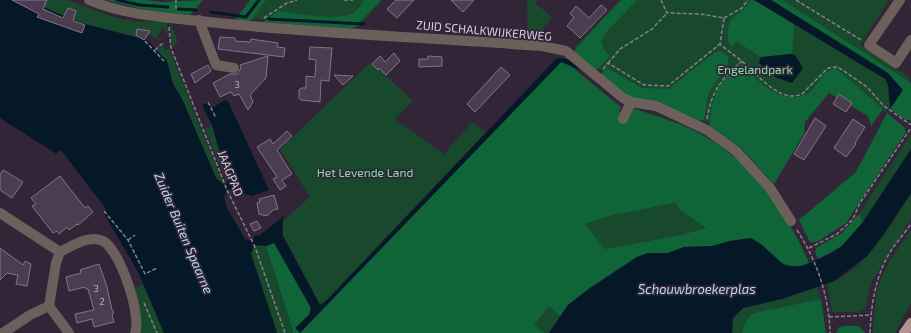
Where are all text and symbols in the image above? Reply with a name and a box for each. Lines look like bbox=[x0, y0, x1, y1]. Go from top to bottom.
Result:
street label: ZUID SCHALKWIJKERWEG bbox=[416, 17, 552, 43]
park label: Engelandpark bbox=[717, 62, 793, 76]
house number: 3 bbox=[234, 78, 240, 90]
street label: JAAGPAD bbox=[215, 148, 247, 198]
park label: Het Levende Land bbox=[317, 165, 413, 179]
water label: Zuider Buiten Spaarne bbox=[151, 170, 217, 296]
water label: Schouwbroekerplas bbox=[638, 281, 756, 297]
house number: 3 bbox=[93, 282, 99, 294]
house number: 2 bbox=[99, 295, 105, 307]

